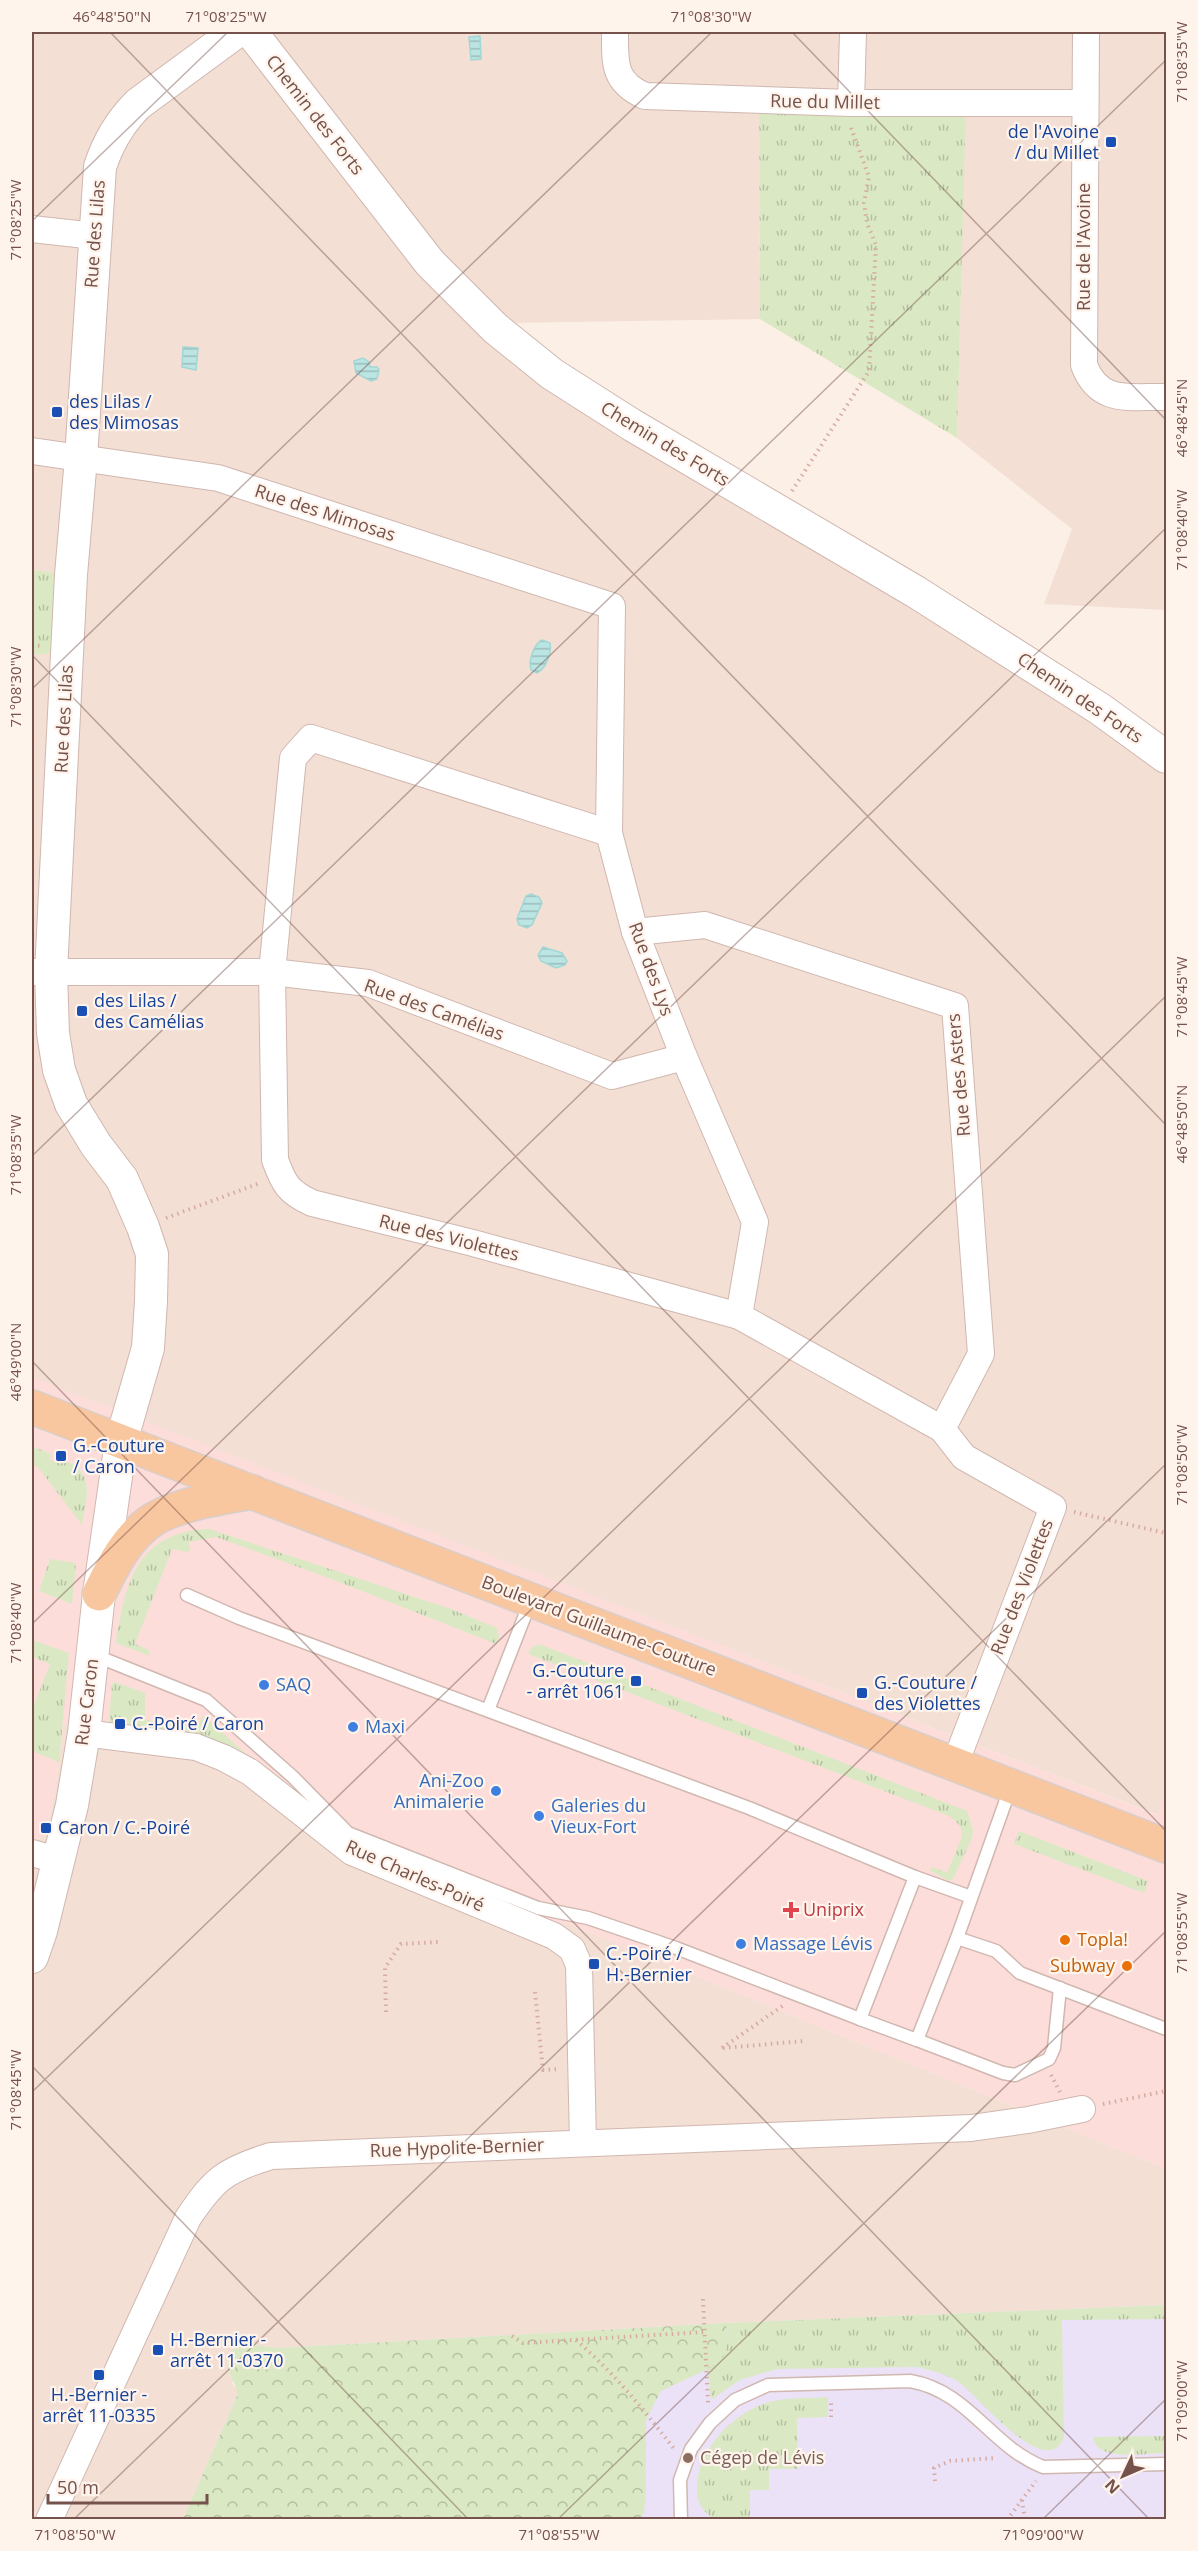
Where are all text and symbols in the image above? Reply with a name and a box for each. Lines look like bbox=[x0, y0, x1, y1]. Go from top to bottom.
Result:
text: 46°48'50"N bbox=[73, 6, 151, 26]
text: 71°08'25"W bbox=[186, 6, 267, 26]
text: 71°08'30"W bbox=[671, 6, 752, 26]
text: 71°08'35"W bbox=[1171, 21, 1191, 103]
street label: Chemin des Forts bbox=[261, 49, 370, 179]
street label: Rue du Millet bbox=[770, 88, 880, 114]
place label: de l'Avoine / du Millet bbox=[1008, 119, 1099, 164]
marker: de l'Avoine / du Millet bbox=[1104, 135, 1118, 149]
text: 71°08'25"W bbox=[5, 179, 25, 261]
street label: Rue des Lilas bbox=[78, 179, 110, 289]
street label: Rue de l'Avoine bbox=[1071, 183, 1095, 311]
text: 46°48'45"N bbox=[1171, 379, 1191, 457]
place label: des Lilas / des Mimosas bbox=[69, 389, 179, 434]
street label: Chemin des Forts bbox=[597, 395, 734, 491]
marker: des Lilas / des Mimosas bbox=[50, 405, 64, 419]
street label: Rue des Mimosas bbox=[252, 478, 399, 546]
text: 71°08'40"W bbox=[1171, 489, 1191, 571]
text: 71°08'30"W bbox=[5, 646, 25, 728]
street label: Chemin des Forts bbox=[1013, 646, 1148, 748]
street label: Rue des Lilas bbox=[48, 664, 78, 774]
street label: Rue des Lys bbox=[624, 918, 680, 1019]
text: 71°08'45"W bbox=[1171, 956, 1191, 1038]
street label: Rue des Camélias bbox=[361, 973, 508, 1045]
place label: des Lilas / des Camélias bbox=[94, 988, 204, 1033]
marker: des Lilas / des Camélias bbox=[75, 1004, 89, 1018]
street label: Rue des Asters bbox=[941, 1012, 975, 1138]
text: 46°48'50"N bbox=[1171, 1085, 1191, 1163]
text: 71°08'35"W bbox=[5, 1114, 25, 1196]
street label: Rue des Violettes bbox=[377, 1208, 522, 1266]
text: 46°49'00"N bbox=[5, 1323, 25, 1401]
text: 71°08'50"W bbox=[1171, 1424, 1191, 1506]
place label: G.-Couture / Caron bbox=[73, 1433, 165, 1478]
marker: G.-Couture / Caron bbox=[54, 1449, 68, 1463]
street label: Rue des Violettes bbox=[984, 1515, 1058, 1658]
street label: Boulevard Guillaume-Couture bbox=[479, 1569, 720, 1681]
text: 71°08'40"W bbox=[5, 1582, 25, 1664]
street label: Rue Caron bbox=[69, 1657, 103, 1747]
place label: G.-Couture - arrêt 1061 bbox=[526, 1658, 624, 1703]
place label: G.-Couture / des Violettes bbox=[874, 1670, 981, 1715]
place label: SAQ bbox=[276, 1672, 311, 1696]
marker: G.-Couture - arrêt 1061 bbox=[629, 1674, 643, 1688]
marker: SAQ bbox=[257, 1678, 271, 1692]
marker: G.-Couture / des Violettes bbox=[855, 1686, 869, 1700]
place label: C.-Poiré / Caron bbox=[132, 1711, 264, 1735]
place label: Maxi bbox=[365, 1714, 405, 1738]
marker: C.-Poiré / Caron bbox=[113, 1717, 127, 1731]
marker: Maxi bbox=[346, 1720, 360, 1734]
place label: Ani-Zoo Animalerie bbox=[394, 1768, 484, 1813]
marker: Ani-Zoo Animalerie bbox=[489, 1784, 503, 1798]
place label: Galeries du Vieux-Fort bbox=[551, 1793, 646, 1838]
marker: Galeries du Vieux-Fort bbox=[532, 1809, 546, 1823]
place label: Caron / C.-Poiré bbox=[58, 1815, 190, 1839]
marker: Caron / C.-Poiré bbox=[39, 1821, 53, 1835]
street label: Rue Charles-Poiré bbox=[342, 1834, 489, 1916]
text: 71°08'55"W bbox=[1171, 1892, 1191, 1974]
place label: Uniprix bbox=[803, 1897, 865, 1921]
marker: Uniprix bbox=[784, 1903, 798, 1917]
place label: Topla! bbox=[1077, 1927, 1128, 1951]
place label: Massage Lévis bbox=[753, 1931, 873, 1955]
marker: Topla! bbox=[1058, 1933, 1072, 1947]
marker: Massage Lévis bbox=[734, 1937, 748, 1951]
place label: C.-Poiré / H.-Bernier bbox=[606, 1941, 693, 1986]
place label: Subway bbox=[1050, 1953, 1116, 1977]
marker: C.-Poiré / H.-Bernier bbox=[587, 1957, 601, 1971]
marker: Subway bbox=[1120, 1959, 1134, 1973]
text: 71°08'45"W bbox=[5, 2049, 25, 2131]
street label: Rue Hypolite-Bernier bbox=[369, 2132, 545, 2162]
place label: H.-Bernier - arrêt 11-0370 bbox=[170, 2327, 283, 2372]
marker: H.-Bernier - arrêt 11-0370 bbox=[151, 2343, 165, 2357]
text: 71°09'00"W bbox=[1171, 2360, 1191, 2442]
marker: H.-Bernier - arrêt 11-0335 bbox=[92, 2368, 106, 2382]
place label: H.-Bernier - arrêt 11-0335 bbox=[42, 2382, 156, 2427]
place label: Cégep de Lévis bbox=[700, 2445, 824, 2469]
north arrow bbox=[1093, 2446, 1153, 2506]
marker: Cégep de Lévis bbox=[681, 2451, 695, 2465]
scale bar bbox=[48, 2467, 207, 2505]
text: N bbox=[1100, 2474, 1125, 2499]
text: 50 m bbox=[57, 2475, 99, 2499]
text: 71°08'50"W bbox=[35, 2524, 116, 2544]
text: 71°08'55"W bbox=[519, 2524, 600, 2544]
text: 71°09'00"W bbox=[1003, 2524, 1084, 2544]

